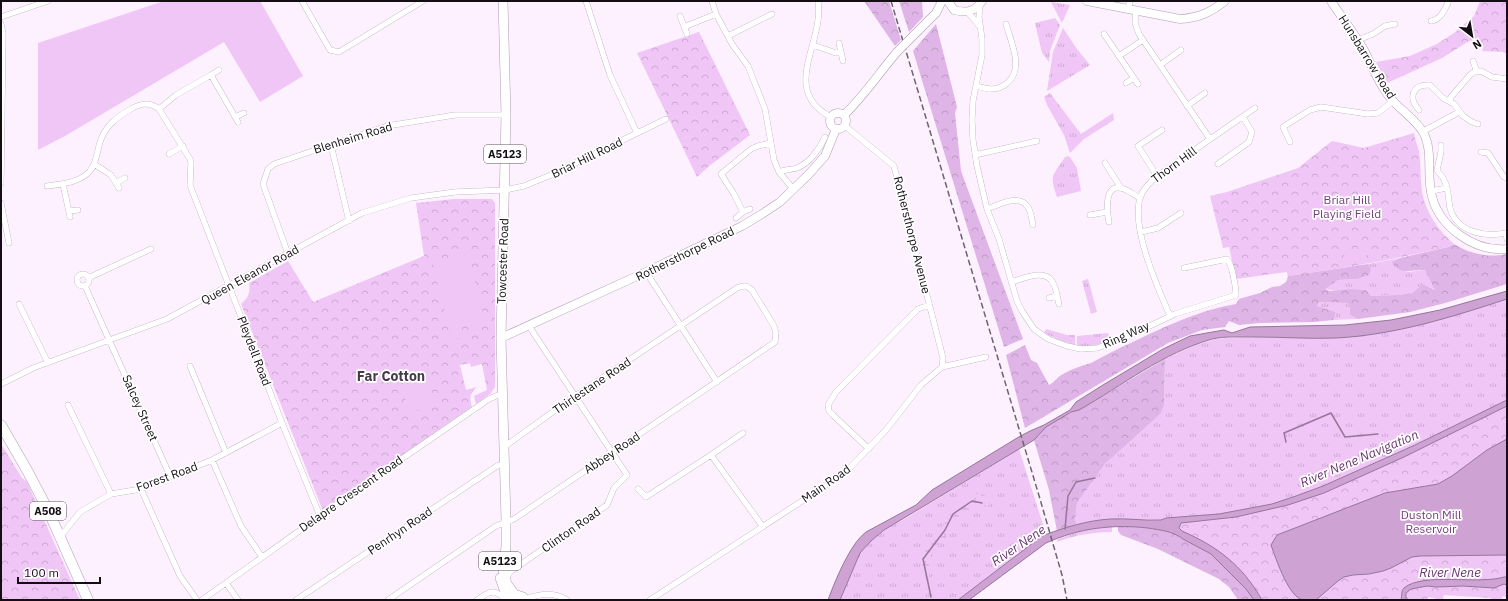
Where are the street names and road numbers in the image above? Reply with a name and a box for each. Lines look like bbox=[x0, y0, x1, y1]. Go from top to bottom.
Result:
street label: Hunsbarrow Road bbox=[1336, 12, 1399, 102]
street label: Blenheim Road bbox=[312, 118, 394, 157]
street label: Briar Hill Road bbox=[549, 134, 625, 181]
street label: Thorn Hill bbox=[1148, 143, 1199, 186]
road number: A5123 bbox=[484, 145, 526, 163]
street label: Rothersthorpe Avenue bbox=[891, 175, 934, 296]
street label: Towcester Road bbox=[494, 218, 511, 304]
street label: Rothersthorpe Road bbox=[633, 223, 737, 284]
street label: Queen Eleanor Road bbox=[198, 241, 301, 308]
street label: Pleydell Road bbox=[234, 314, 275, 388]
street label: Ring Way bbox=[1100, 318, 1151, 351]
street label: Thirlestane Road bbox=[550, 354, 634, 417]
street label: Salcey Street bbox=[119, 372, 162, 443]
street label: Abbey Road bbox=[581, 428, 643, 477]
street label: Delapre Crescent Road bbox=[296, 452, 406, 535]
street label: Forest Road bbox=[134, 458, 200, 495]
street label: Main Road bbox=[798, 461, 853, 506]
road number: A508 bbox=[30, 502, 66, 520]
street label: Penrhyn Road bbox=[365, 503, 435, 558]
street label: Clinton Road bbox=[538, 504, 603, 555]
road number: A5123 bbox=[479, 552, 521, 570]

